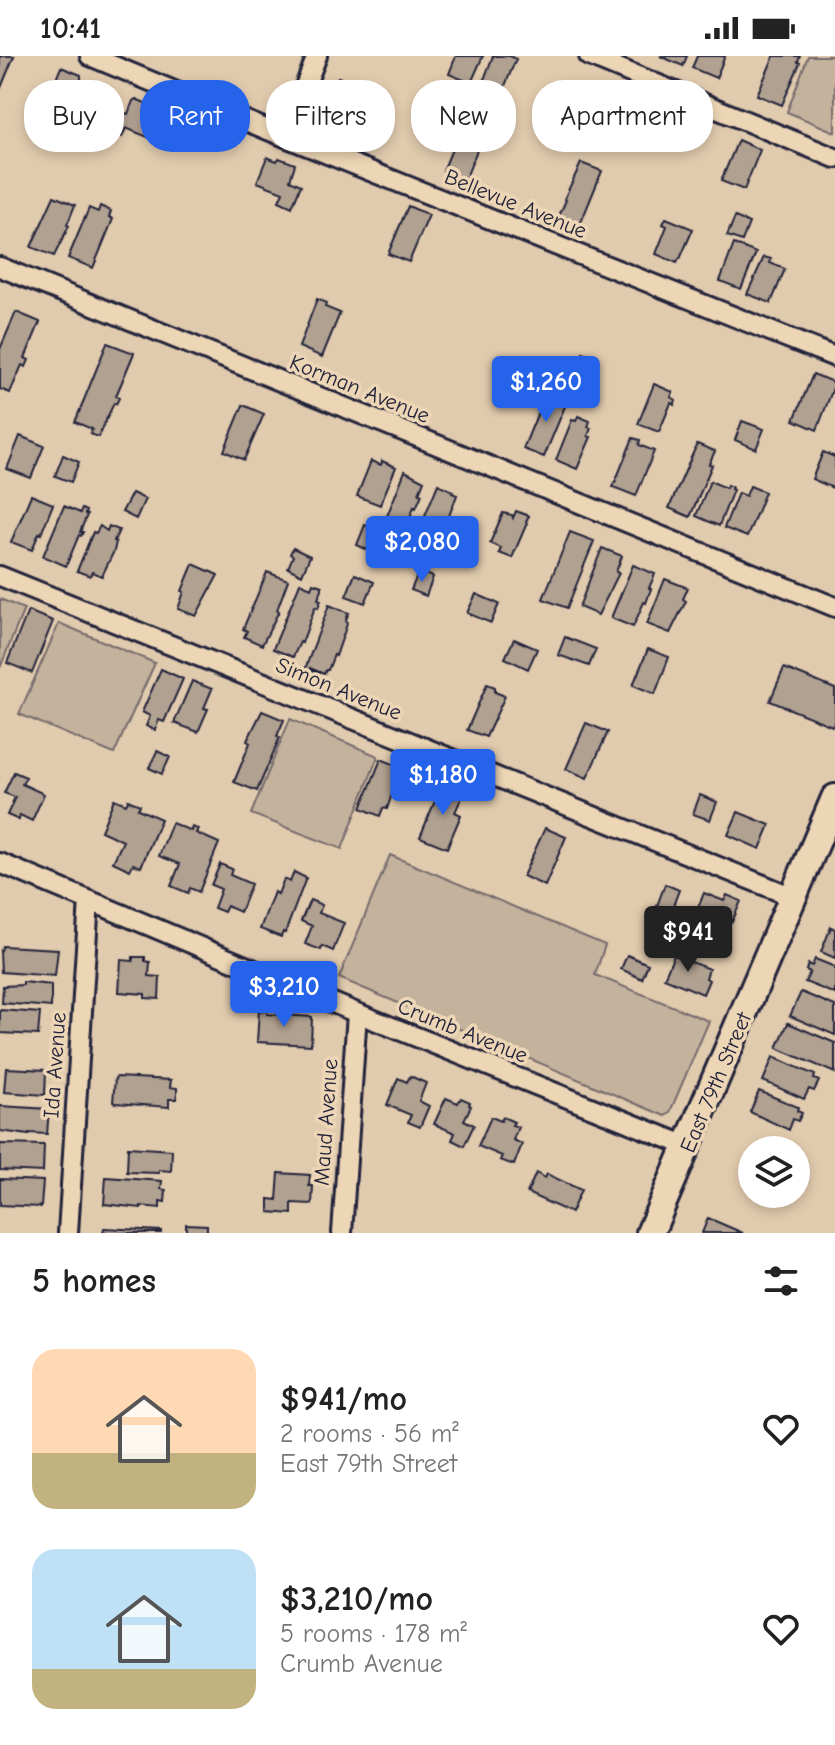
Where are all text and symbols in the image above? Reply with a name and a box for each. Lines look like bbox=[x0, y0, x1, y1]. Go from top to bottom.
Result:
text: 10:41 bbox=[40, 11, 101, 46]
chip: Buy bbox=[24, 80, 124, 152]
chip: Rent bbox=[140, 80, 250, 152]
chip: Filters bbox=[266, 80, 395, 152]
chip: New bbox=[411, 80, 516, 152]
chip: Apartment bbox=[532, 80, 713, 152]
street label: Bellevue Avenue bbox=[441, 164, 591, 244]
street label: Korman Avenue bbox=[286, 349, 433, 429]
pin: $1,260 bbox=[481, 356, 611, 424]
text: $1,260 bbox=[510, 367, 582, 397]
pin: $2,080 bbox=[357, 516, 487, 584]
text: $2,080 bbox=[384, 527, 460, 557]
street label: Simon Avenue bbox=[272, 652, 405, 726]
pin: $1,180 bbox=[378, 749, 508, 817]
text: $1,180 bbox=[408, 760, 478, 790]
pin: $941 bbox=[641, 906, 735, 974]
text: $941 bbox=[662, 917, 714, 947]
pin: $3,210 bbox=[219, 961, 349, 1029]
text: $3,210 bbox=[248, 972, 320, 1002]
street label: Crumb Avenue bbox=[394, 993, 531, 1069]
street label: East 79th Street bbox=[675, 1008, 757, 1156]
street label: Ida Avenue bbox=[38, 1011, 72, 1119]
street label: Maud Avenue bbox=[309, 1058, 343, 1186]
map controls bbox=[738, 1136, 810, 1208]
button: layers bbox=[738, 1136, 810, 1208]
icon: filters bbox=[759, 1259, 803, 1303]
text: 5 homes bbox=[32, 1261, 156, 1301]
text: $941/mo bbox=[280, 1379, 407, 1419]
icon: home bbox=[96, 1381, 192, 1477]
icon: heart bbox=[759, 1407, 803, 1451]
text: 2 rooms · 56 m² bbox=[280, 1419, 459, 1449]
text: East 79th Street bbox=[280, 1449, 457, 1479]
text: $3,210/mo bbox=[280, 1579, 433, 1619]
icon: home bbox=[96, 1581, 192, 1677]
icon: heart bbox=[759, 1607, 803, 1651]
text: 5 rooms · 178 m² bbox=[280, 1619, 467, 1649]
text: Crumb Avenue bbox=[280, 1649, 443, 1679]

